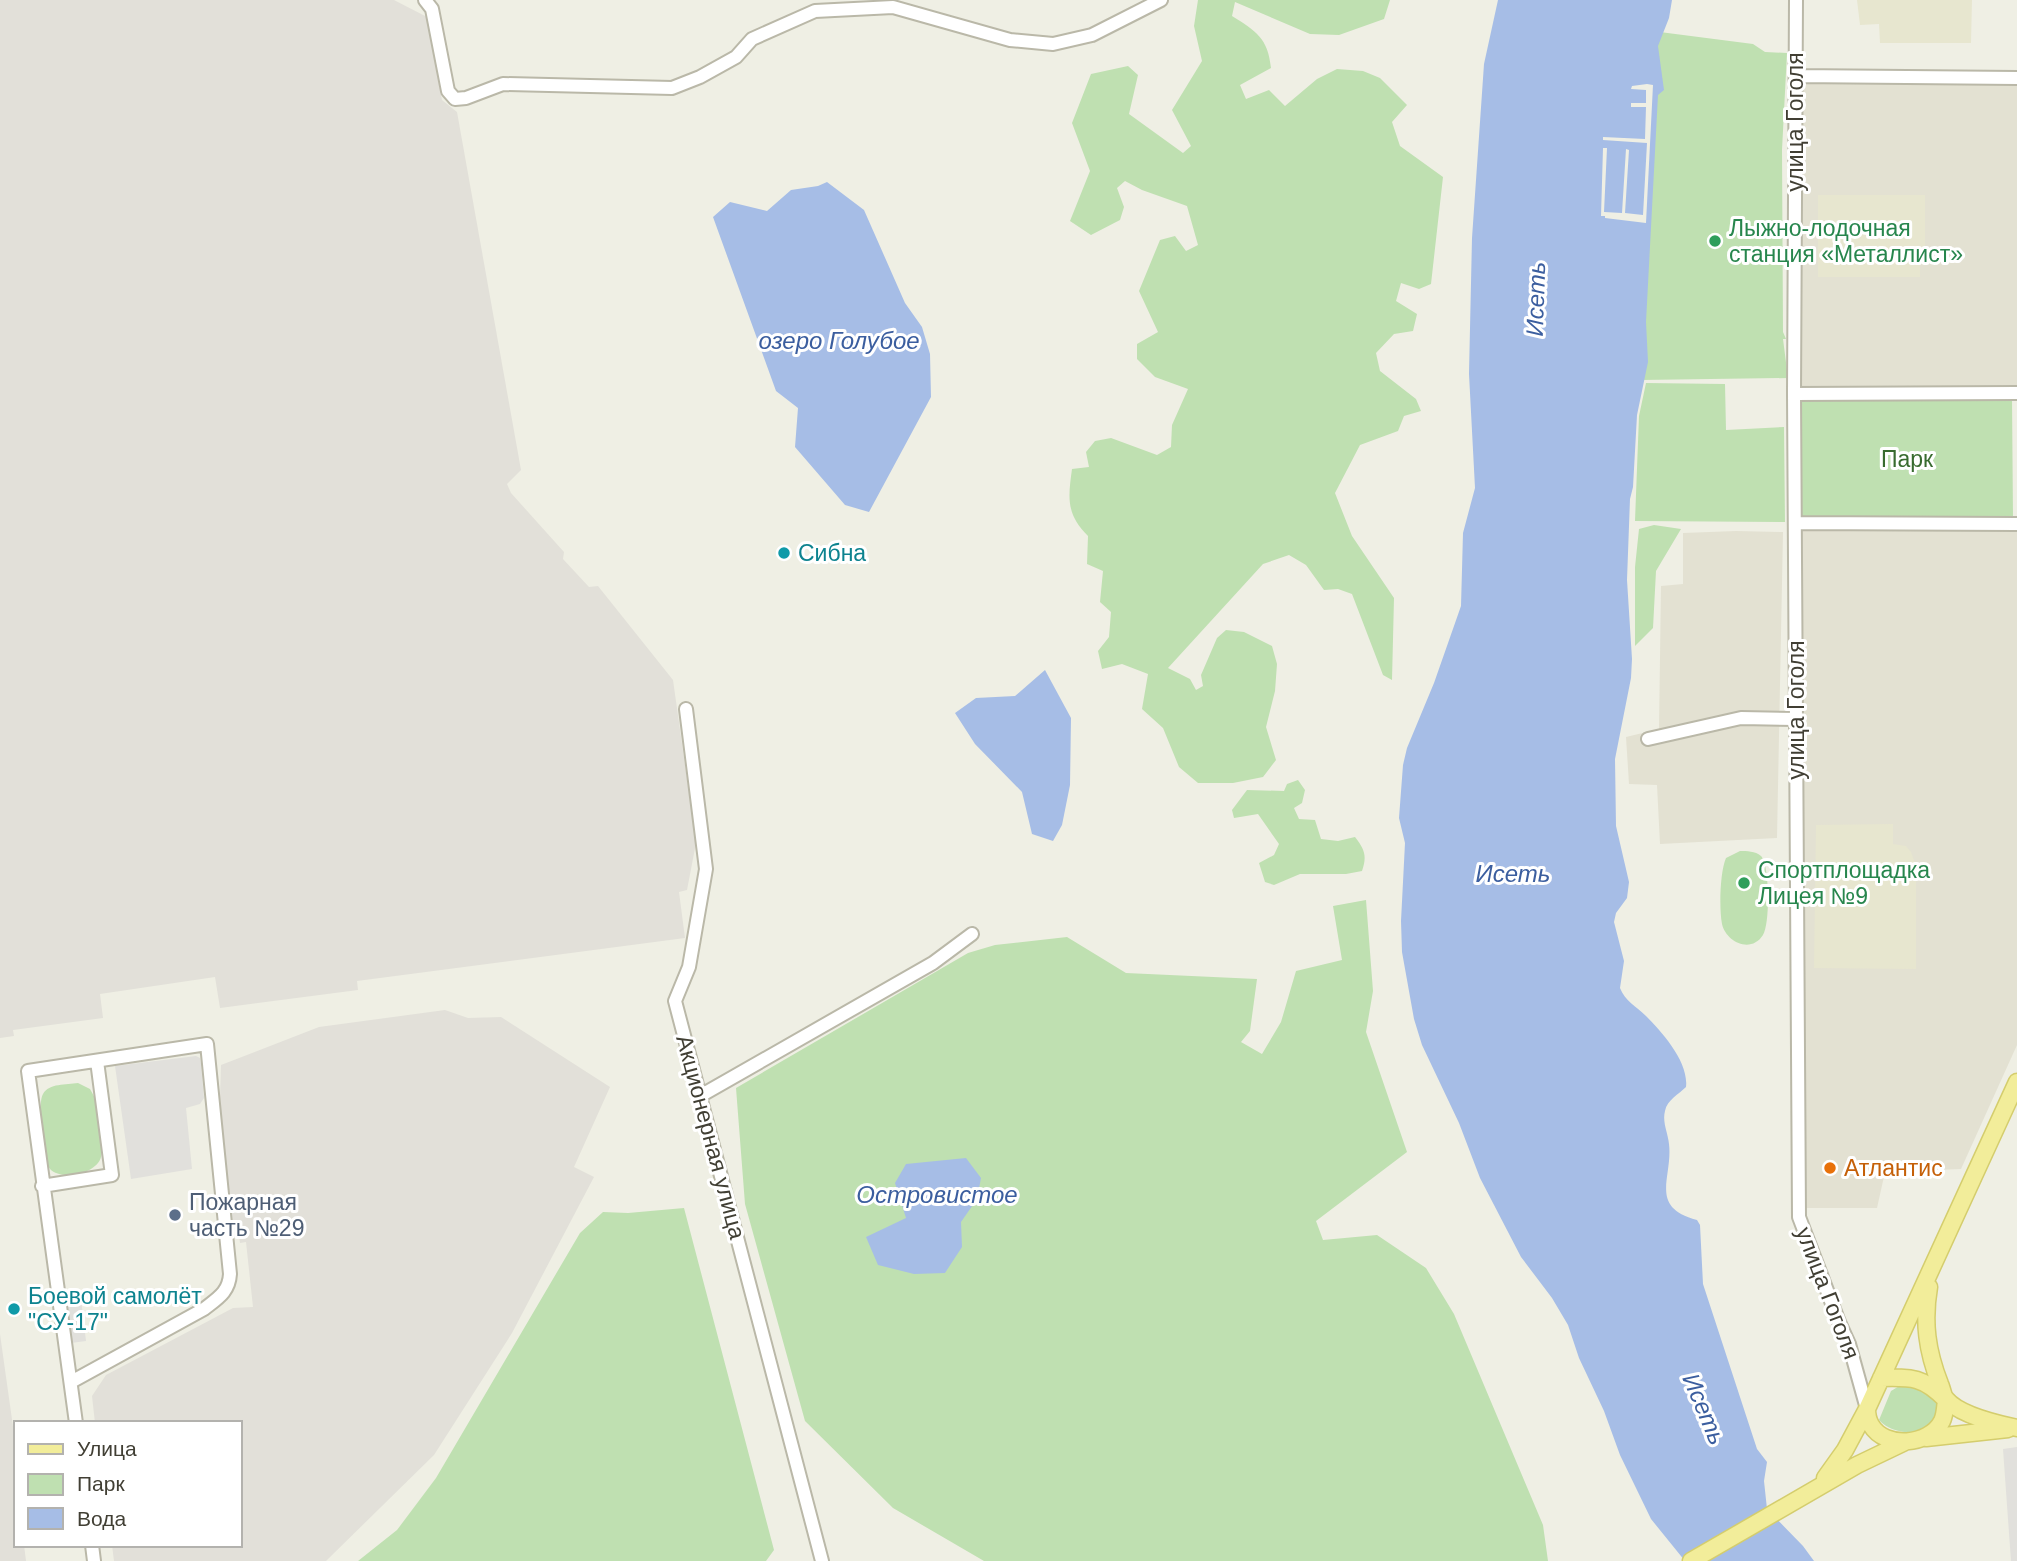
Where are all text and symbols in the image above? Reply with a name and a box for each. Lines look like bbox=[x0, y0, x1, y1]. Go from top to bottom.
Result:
street label: улица Гоголя bbox=[1782, 52, 1808, 192]
place label: Лыжно-лодочная станция «Металлист» bbox=[1729, 215, 1963, 267]
marker: Лыжно-лодочная станция «Металлист» bbox=[1707, 233, 1723, 249]
water label: Исеть bbox=[1521, 261, 1550, 337]
water label: озеро Голубое bbox=[758, 327, 920, 354]
park label: Парк bbox=[1881, 446, 1934, 472]
place label: Сибна bbox=[798, 540, 866, 566]
marker: Сибна bbox=[776, 545, 792, 561]
street label: улица Гоголя bbox=[1783, 640, 1809, 780]
place label: Спортплощадка Лицея №9 bbox=[1758, 857, 1930, 909]
water label: Исеть bbox=[1476, 860, 1550, 887]
marker: Спортплощадка Лицея №9 bbox=[1736, 875, 1752, 891]
street label: Акционерная улица bbox=[671, 1032, 751, 1242]
place label: Атлантис bbox=[1844, 1155, 1943, 1181]
marker: Атлантис bbox=[1822, 1160, 1838, 1176]
water label: Островистое bbox=[856, 1181, 1018, 1208]
place label: Пожарная часть №29 bbox=[189, 1189, 304, 1241]
marker: Пожарная часть №29 bbox=[167, 1207, 183, 1223]
street label: улица Гоголя bbox=[1791, 1223, 1865, 1363]
place label: Боевой самолёт "СУ-17" bbox=[28, 1283, 202, 1335]
marker: Боевой самолёт "СУ-17" bbox=[6, 1301, 22, 1317]
water label: Исеть bbox=[1677, 1369, 1732, 1449]
legend bbox=[14, 1421, 242, 1547]
text: Улица bbox=[77, 1437, 137, 1460]
text: Парк bbox=[77, 1472, 125, 1495]
text: Вода bbox=[77, 1507, 126, 1530]

